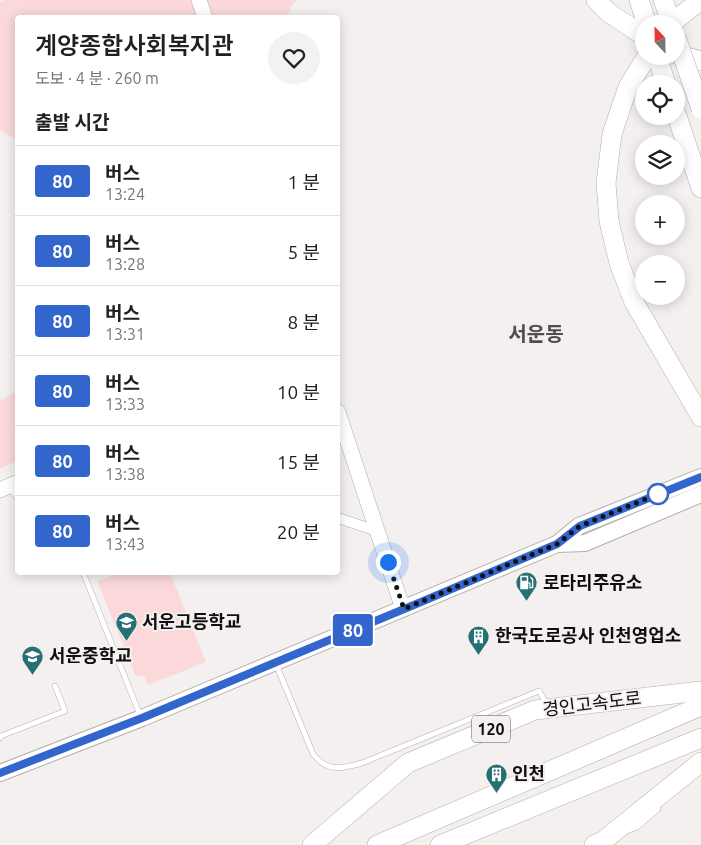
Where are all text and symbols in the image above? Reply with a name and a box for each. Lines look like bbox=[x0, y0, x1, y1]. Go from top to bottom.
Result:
north arrow bbox=[635, 15, 685, 65]
map controls bbox=[635, 15, 685, 305]
text: 계양종합사회복지관 bbox=[35, 32, 234, 59]
button: heart bbox=[268, 32, 320, 84]
text: 도보 · 4 분 · 260 m bbox=[35, 69, 159, 87]
button: locate bbox=[635, 75, 685, 125]
text: 출발 시간 bbox=[35, 111, 109, 133]
button: layers bbox=[635, 135, 685, 185]
text: 버스 bbox=[105, 162, 140, 184]
text: 80 bbox=[52, 171, 73, 191]
text: 1 분 bbox=[287, 171, 320, 193]
text: 13:24 bbox=[105, 185, 145, 203]
button: + bbox=[635, 195, 685, 245]
text: 버스 bbox=[105, 232, 140, 254]
text: 80 bbox=[52, 241, 73, 261]
text: 5 분 bbox=[287, 241, 320, 263]
text: 13:28 bbox=[105, 255, 145, 273]
button: − bbox=[635, 255, 685, 305]
text: 버스 bbox=[105, 302, 140, 324]
text: 80 bbox=[52, 311, 73, 331]
text: 8 분 bbox=[287, 311, 320, 333]
district label: 서운동 bbox=[508, 322, 564, 345]
text: 13:31 bbox=[105, 325, 145, 343]
text: 버스 bbox=[105, 372, 140, 394]
text: 80 bbox=[52, 381, 73, 401]
text: 10 분 bbox=[277, 381, 320, 403]
text: 13:33 bbox=[105, 395, 145, 413]
text: 버스 bbox=[105, 442, 140, 464]
text: 80 bbox=[52, 451, 73, 471]
text: 15 분 bbox=[277, 451, 320, 473]
text: 13:38 bbox=[105, 465, 145, 483]
unlabelled marker bbox=[647, 483, 669, 505]
text: 버스 bbox=[105, 512, 140, 534]
text: 80 bbox=[52, 521, 73, 541]
text: 20 분 bbox=[277, 521, 320, 543]
text: 13:43 bbox=[105, 535, 145, 553]
your location bbox=[376, 550, 401, 575]
fuel station icon: 로타리주유소 bbox=[515, 571, 539, 602]
place label: 로타리주유소 bbox=[543, 572, 642, 592]
school or university icon: 서운고등학교 bbox=[114, 610, 138, 641]
place label: 서운고등학교 bbox=[142, 611, 241, 631]
line badge: 80 bbox=[330, 614, 376, 646]
text: 80 bbox=[343, 620, 363, 640]
building icon: 한국도로공사 인천영업소 bbox=[467, 624, 491, 655]
place label: 한국도로공사 인천영업소 bbox=[495, 625, 681, 645]
school or university icon: 서운중학교 bbox=[21, 644, 45, 675]
place label: 서운중학교 bbox=[49, 645, 132, 665]
street label: 경인고속도로 bbox=[541, 687, 642, 719]
road number: 120 bbox=[472, 716, 510, 742]
building icon: 인천 bbox=[484, 762, 508, 793]
place label: 인천 bbox=[512, 763, 545, 783]

